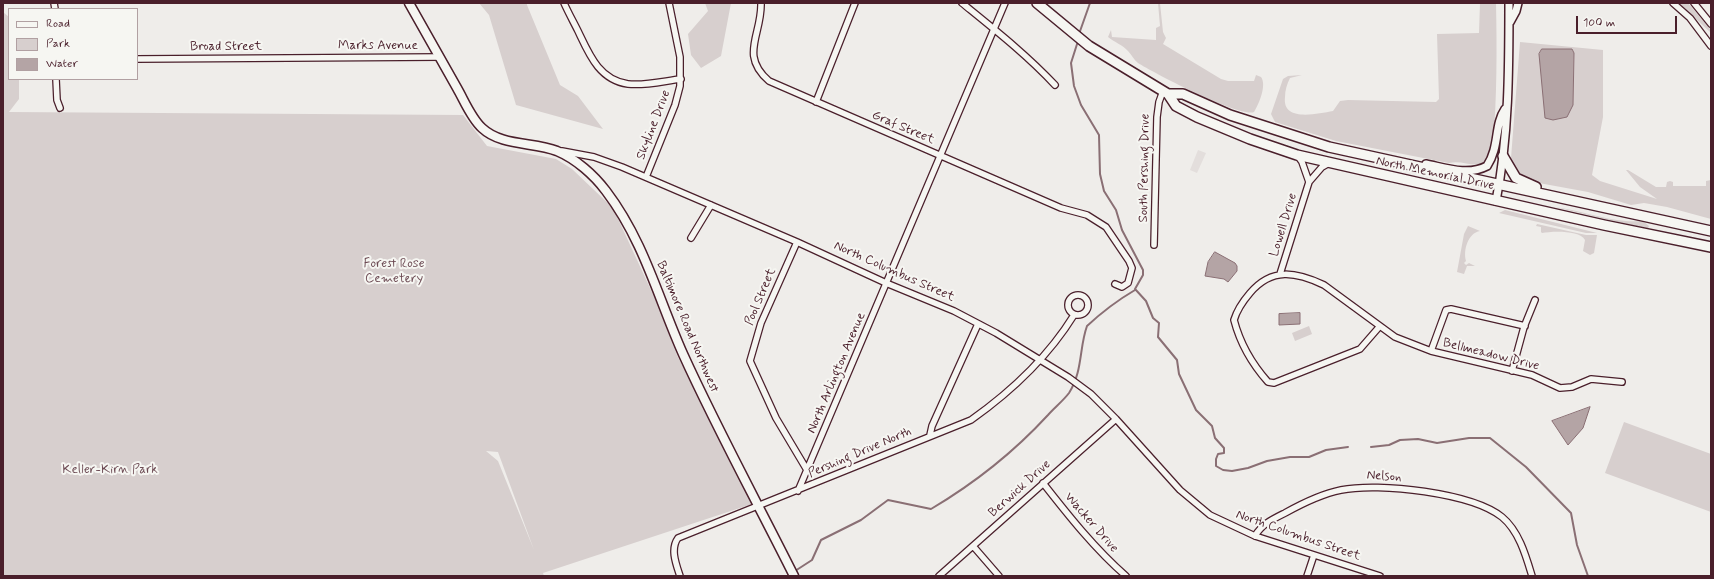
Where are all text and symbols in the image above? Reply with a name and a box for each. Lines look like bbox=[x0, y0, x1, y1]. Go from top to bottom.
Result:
legend bbox=[8, 8, 138, 80]
scale bar bbox=[1578, 8, 1679, 34]
text: 100 m bbox=[1583, 15, 1615, 31]
text: Road bbox=[46, 16, 70, 32]
text: Park bbox=[46, 36, 70, 52]
street label: Marks Avenue bbox=[338, 38, 418, 54]
street label: Broad Street bbox=[190, 39, 262, 55]
text: Water bbox=[46, 56, 78, 72]
street label: Skyline Drive bbox=[634, 88, 674, 162]
street label: Graf Street bbox=[869, 108, 937, 148]
street label: South Pershing Drive bbox=[1136, 114, 1154, 222]
street label: North Memorial Drive bbox=[1374, 154, 1496, 194]
street label: Lowell Drive bbox=[1267, 191, 1301, 259]
street label: North Columbus Street bbox=[831, 238, 957, 306]
park label: Forest Rose Cemetery bbox=[364, 256, 424, 287]
street label: Baltimore Road Northwest bbox=[652, 259, 722, 395]
street label: Pool Street bbox=[742, 266, 780, 328]
street label: North Arlington Avenue bbox=[804, 310, 870, 436]
street label: Bellmeadow Drive bbox=[1441, 335, 1541, 375]
street label: Pershing Drive North bbox=[806, 424, 914, 482]
street label: Berwick Drive bbox=[986, 457, 1054, 521]
park label: Keller-Kirn Park bbox=[62, 462, 158, 478]
street label: Nelson bbox=[1366, 468, 1402, 486]
street label: Wacker Drive bbox=[1061, 490, 1121, 556]
street label: North Columbus Street bbox=[1234, 507, 1362, 565]

